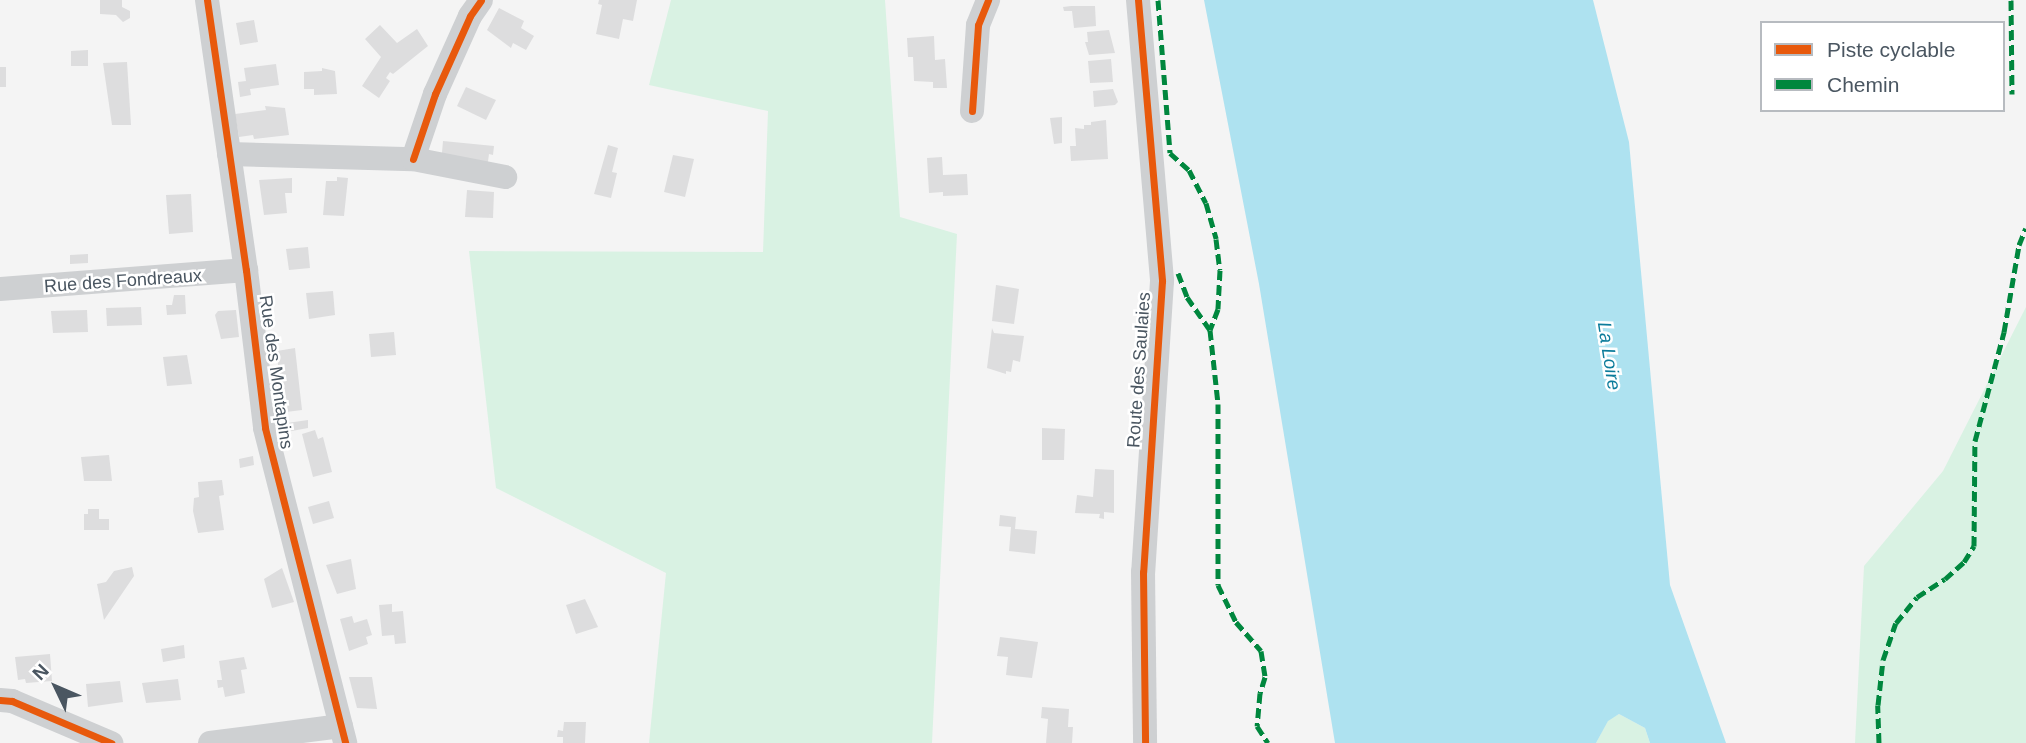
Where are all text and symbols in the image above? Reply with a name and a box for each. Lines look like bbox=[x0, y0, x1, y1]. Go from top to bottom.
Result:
legend bbox=[1760, 21, 2005, 112]
text: Piste cyclable bbox=[1827, 38, 1955, 61]
text: Chemin bbox=[1827, 73, 1899, 96]
street label: Rue des Fondreaux bbox=[43, 265, 203, 297]
street label: Route des Saulaies bbox=[1123, 291, 1155, 449]
street label: Rue des Montapins bbox=[255, 294, 297, 450]
water label: La Loire bbox=[1592, 320, 1626, 392]
north arrow bbox=[21, 652, 91, 722]
text: N bbox=[28, 660, 53, 684]

